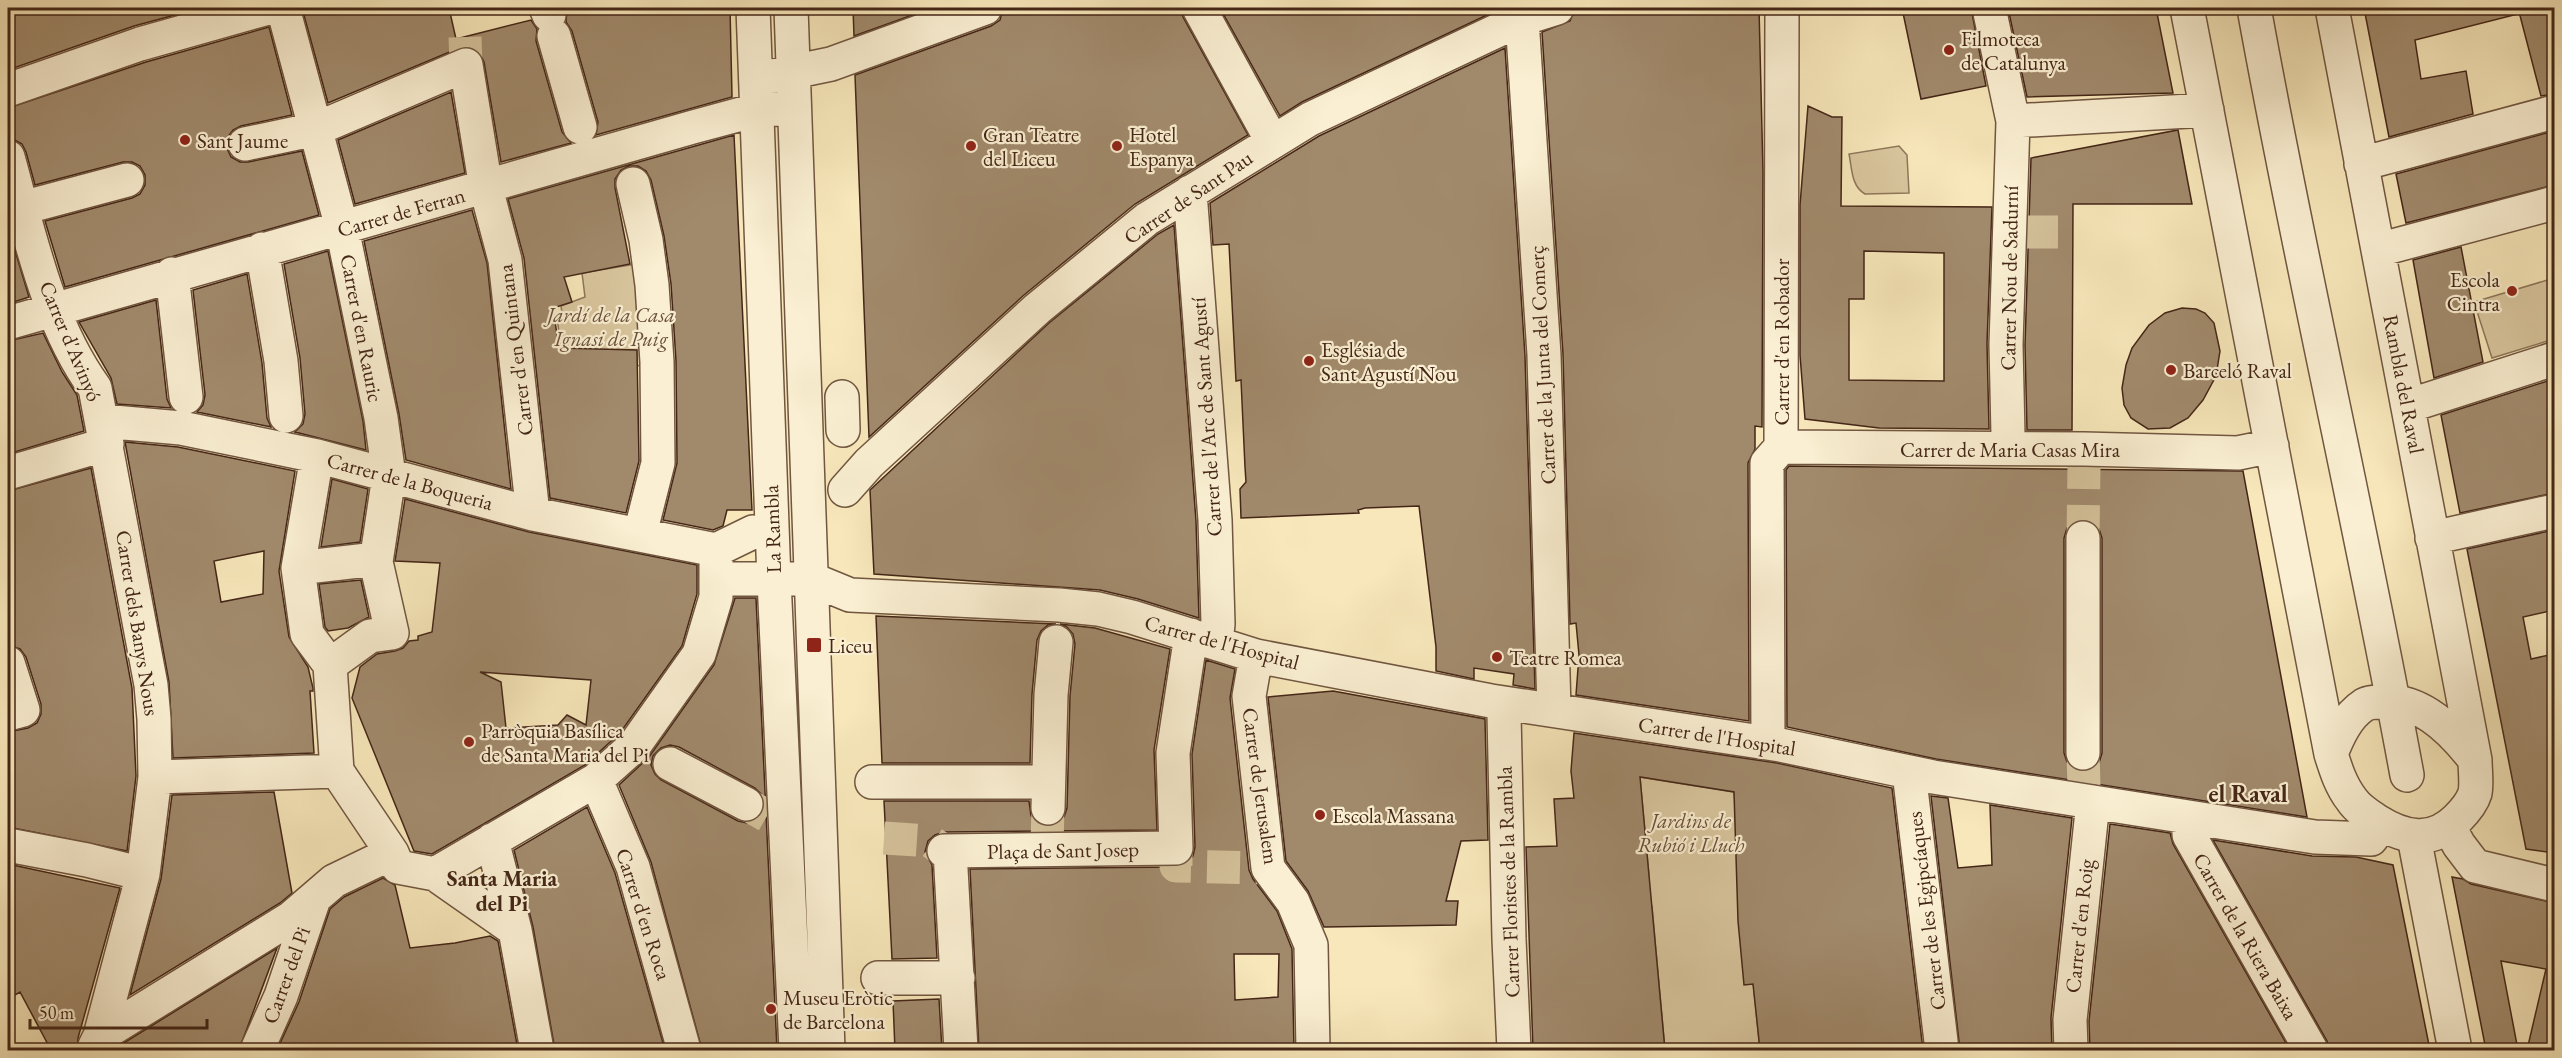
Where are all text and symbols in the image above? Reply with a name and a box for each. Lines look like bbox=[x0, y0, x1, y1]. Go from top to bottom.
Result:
place label: Filmoteca de Catalunya bbox=[1961, 25, 2067, 76]
marker: Filmoteca de Catalunya bbox=[1942, 43, 1956, 57]
place label: Gran Teatre del Liceu bbox=[983, 121, 1079, 172]
place label: Hotel Espanya bbox=[1129, 121, 1195, 172]
place label: Sant Jaume bbox=[197, 127, 288, 154]
marker: Sant Jaume bbox=[178, 133, 192, 147]
marker: Gran Teatre del Liceu bbox=[964, 139, 978, 153]
marker: Hotel Espanya bbox=[1110, 139, 1124, 153]
street label: Carrer de Sant Pau bbox=[1118, 144, 1258, 250]
street label: Carrer de Ferran bbox=[334, 181, 468, 243]
street label: Carrer Nou de Sadurní bbox=[1994, 184, 2024, 371]
street label: Carrer de la Junta del Comerç bbox=[1522, 245, 1562, 485]
street label: Carrer d'en Rauric bbox=[334, 252, 390, 404]
street label: Carrer d'en Robador bbox=[1768, 258, 1795, 426]
street label: Carrer d'en Quintana bbox=[491, 262, 540, 437]
place label: Escola Cintra bbox=[2447, 266, 2501, 317]
street label: Carrer d'Avinyó bbox=[34, 277, 108, 405]
marker: Escola Cintra bbox=[2505, 284, 2519, 298]
street label: Carrer de l'Arc de Sant Agustí bbox=[1184, 296, 1228, 537]
park label: Jardí de la Casa Ignasi de Puig bbox=[543, 301, 675, 352]
street label: Rambla del Raval bbox=[2377, 312, 2431, 456]
place label: Església de Sant Agustí Nou bbox=[1321, 336, 1457, 387]
marker: Església de Sant Agustí Nou bbox=[1302, 354, 1316, 368]
place label: Barceló Raval bbox=[2183, 357, 2292, 384]
marker: Barceló Raval bbox=[2164, 363, 2178, 377]
street label: Carrer de Maria Casas Mira bbox=[1900, 436, 2121, 463]
street label: Carrer de la Boqueria bbox=[324, 446, 497, 516]
street label: La Rambla bbox=[757, 484, 787, 574]
street label: Carrer dels Banys Nous bbox=[110, 528, 166, 718]
street label: Carrer de l'Hospital bbox=[1142, 608, 1302, 676]
place label: Liceu bbox=[828, 632, 873, 659]
marker: Liceu bbox=[805, 636, 823, 654]
place label: Teatre Romea bbox=[1509, 644, 1622, 671]
marker: Teatre Romea bbox=[1490, 650, 1504, 664]
street label: Carrer de Jerusalem bbox=[1237, 706, 1285, 866]
street label: Carrer de l'Hospital bbox=[1636, 710, 1798, 762]
place label: Parròquia Basílica de Santa Maria del Pi bbox=[481, 717, 649, 768]
marker: Parròquia Basílica de Santa Maria del Pi bbox=[462, 735, 476, 749]
street label: Carrer Floristes de la Rambla bbox=[1490, 765, 1526, 998]
district label: el Raval bbox=[2208, 778, 2288, 809]
place label: Escola Massana bbox=[1332, 802, 1455, 829]
park label: Jardins de Rubió i Lluch bbox=[1637, 807, 1745, 858]
marker: Escola Massana bbox=[1313, 808, 1327, 822]
street label: Carrer de les Egipcíaques bbox=[1900, 810, 1952, 1012]
street label: Plaça de Sant Josep bbox=[987, 835, 1139, 865]
street label: Carrer d'en Roca bbox=[610, 845, 678, 984]
street label: Carrer de la Riera Baixa bbox=[2187, 848, 2305, 1025]
street label: Carrer d'en Roig bbox=[2059, 857, 2100, 994]
district label: Santa Maria del Pi bbox=[447, 864, 558, 918]
street label: Carrer del Pi bbox=[256, 923, 316, 1027]
place label: Museu Eròtic de Barcelona bbox=[783, 984, 893, 1035]
scale bar bbox=[30, 992, 207, 1030]
text: 50 m bbox=[39, 1001, 74, 1024]
marker: Museu Eròtic de Barcelona bbox=[764, 1002, 778, 1016]

